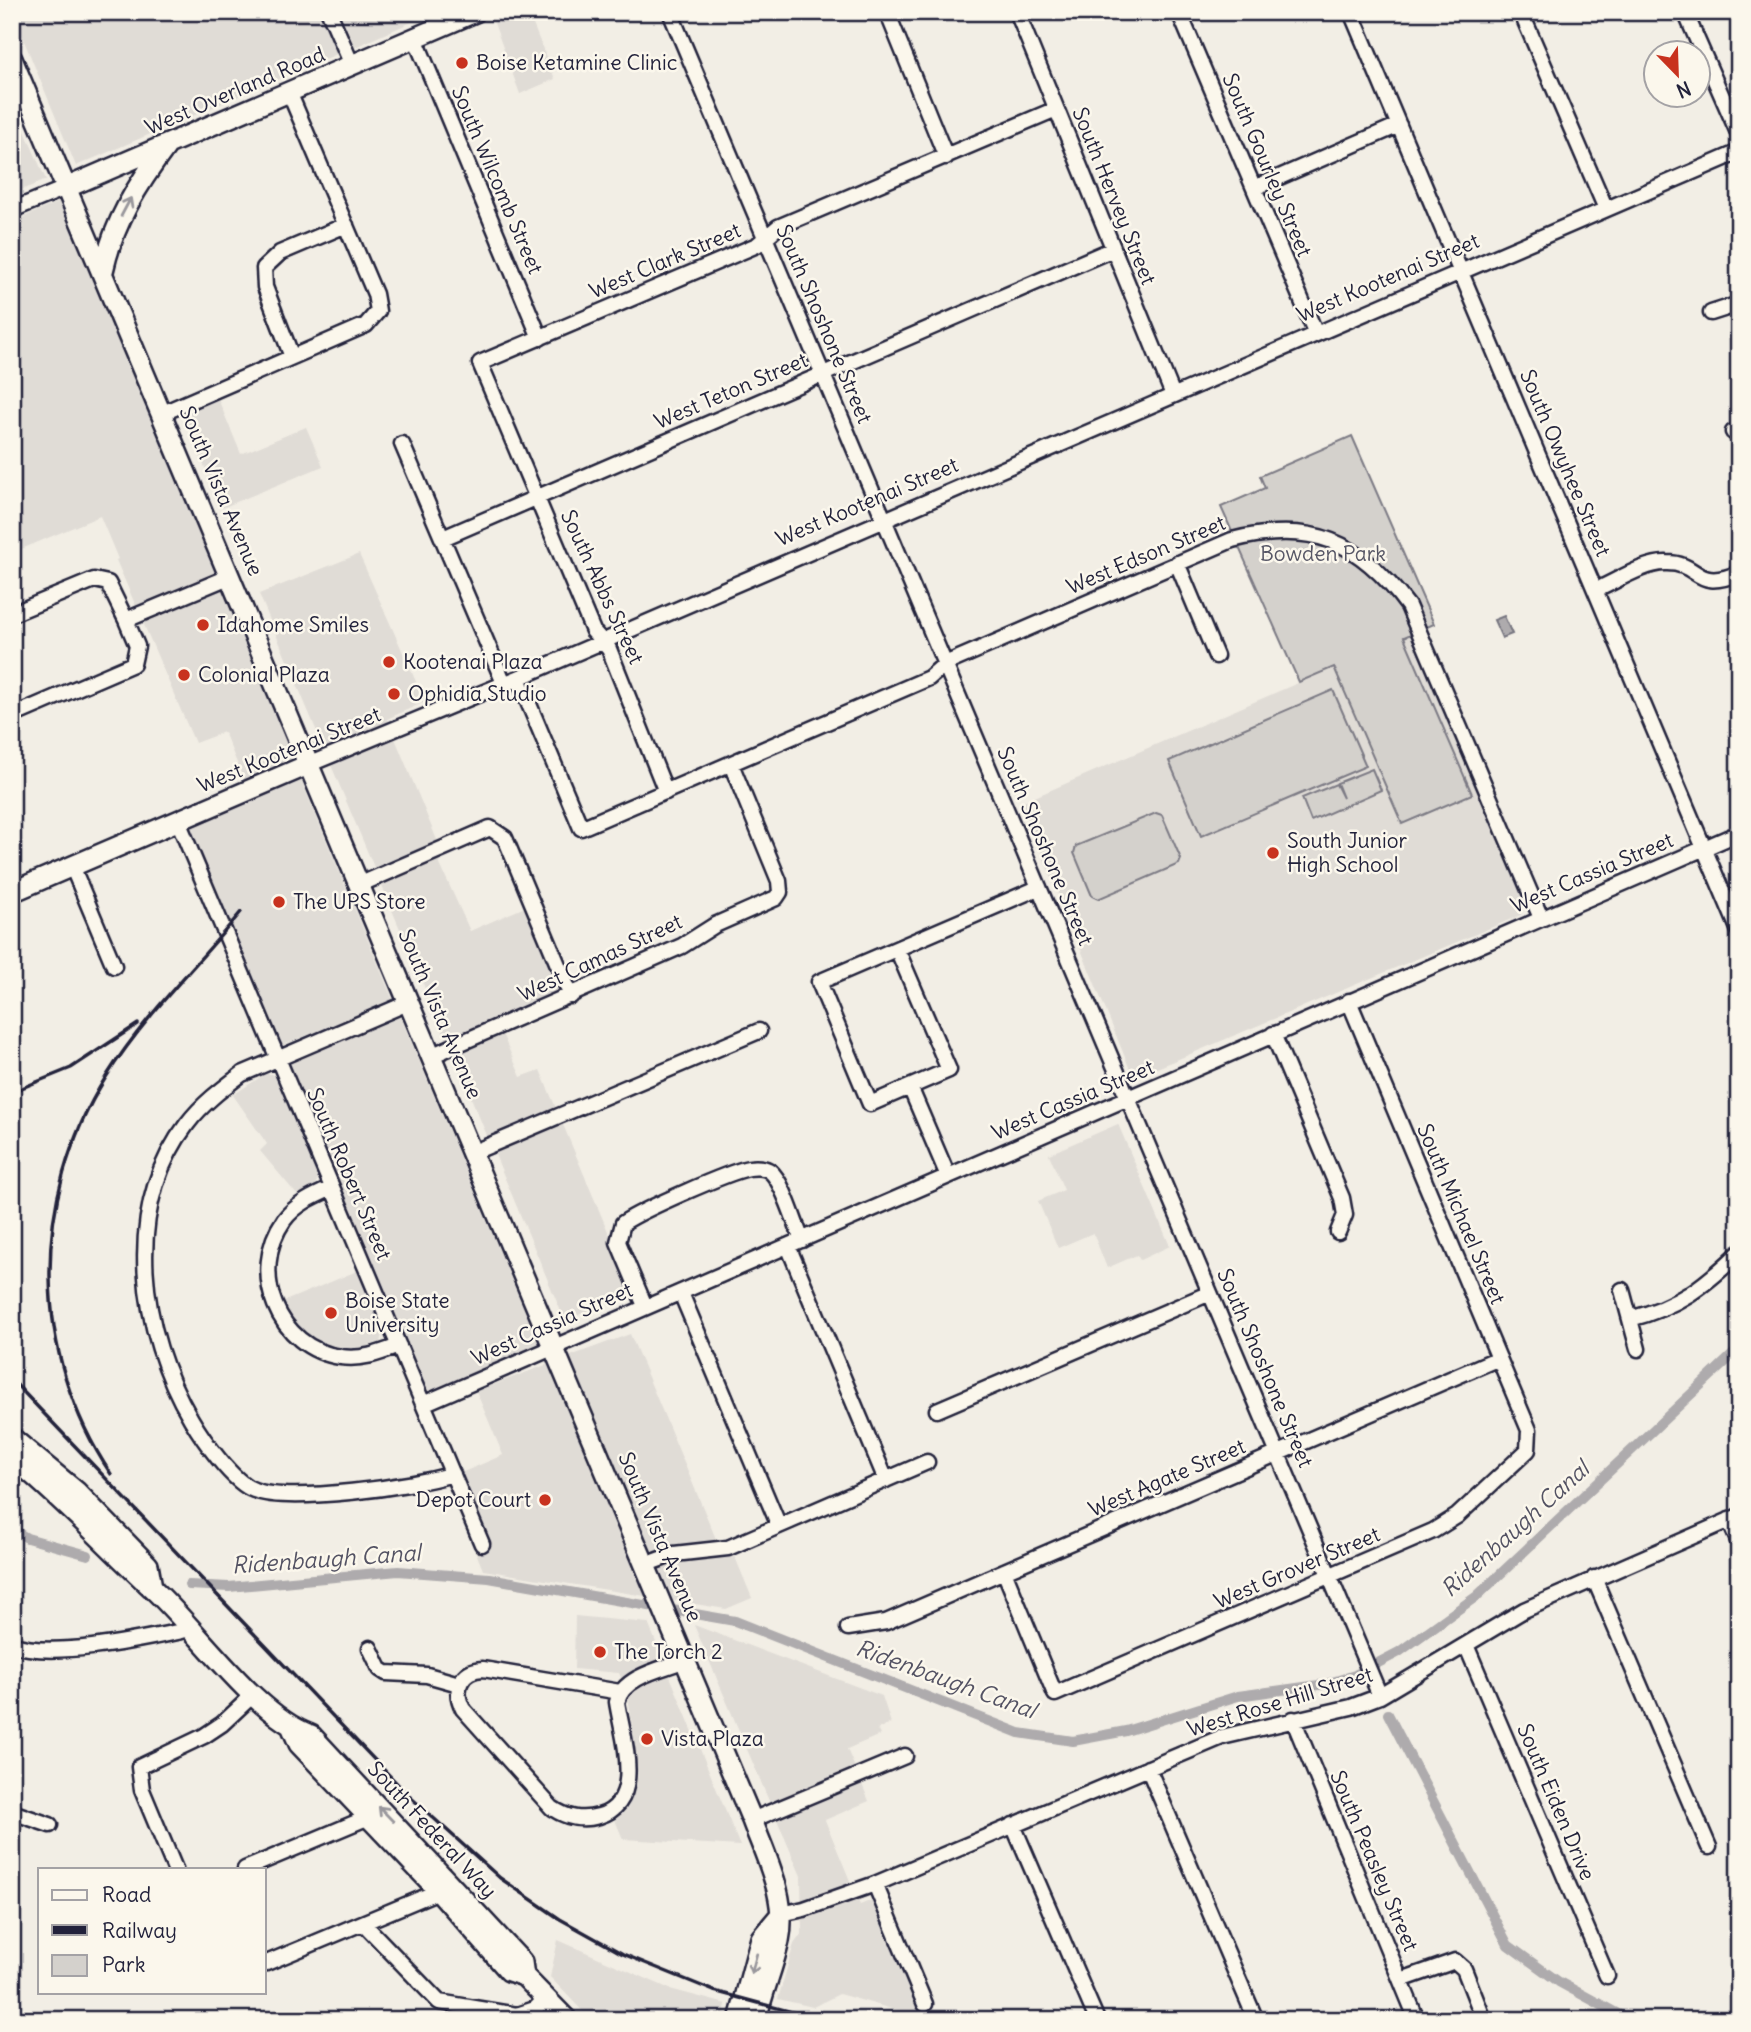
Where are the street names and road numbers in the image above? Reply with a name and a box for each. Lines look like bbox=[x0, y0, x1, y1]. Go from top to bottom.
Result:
street label: West Overland Road bbox=[141, 40, 329, 141]
street label: South Gourley Street bbox=[1217, 69, 1318, 261]
street label: South Wilcomb Street bbox=[446, 82, 549, 278]
street label: South Hervey Street bbox=[1067, 103, 1162, 289]
street label: West Clark Street bbox=[585, 216, 745, 305]
street label: South Shoshone Street bbox=[770, 220, 879, 427]
street label: West Kootenai Street bbox=[1293, 227, 1483, 328]
street label: West Teton Street bbox=[650, 346, 812, 435]
street label: South Owyhee Street bbox=[1514, 365, 1617, 560]
street label: South Vista Avenue bbox=[174, 402, 269, 580]
street label: West Kootenai Street bbox=[772, 451, 962, 552]
street label: South Abbs Street bbox=[555, 505, 650, 668]
street label: West Edson Street bbox=[1062, 509, 1229, 600]
street label: West Kootenai Street bbox=[193, 700, 385, 799]
street label: South Shoshone Street bbox=[991, 742, 1100, 949]
street label: West Cassia Street bbox=[1507, 826, 1677, 919]
street label: West Camas Street bbox=[513, 908, 686, 1007]
street label: South Vista Avenue bbox=[393, 925, 488, 1103]
street label: West Cassia Street bbox=[988, 1053, 1158, 1146]
street label: South Robert Street bbox=[301, 1084, 398, 1264]
street label: South Michael Street bbox=[1411, 1120, 1512, 1308]
street label: South Shoshone Street bbox=[1211, 1264, 1320, 1471]
street label: West Cassia Street bbox=[467, 1276, 637, 1371]
street label: West Agate Street bbox=[1084, 1432, 1249, 1523]
street label: South Vista Avenue bbox=[613, 1448, 708, 1626]
street label: West Grover Street bbox=[1210, 1520, 1384, 1615]
street label: West Rose Hill Street bbox=[1184, 1660, 1376, 1743]
street label: South Eiden Drive bbox=[1511, 1719, 1602, 1884]
street label: South Federal Way bbox=[362, 1755, 503, 1904]
street label: South Peasley Street bbox=[1324, 1766, 1425, 1955]

